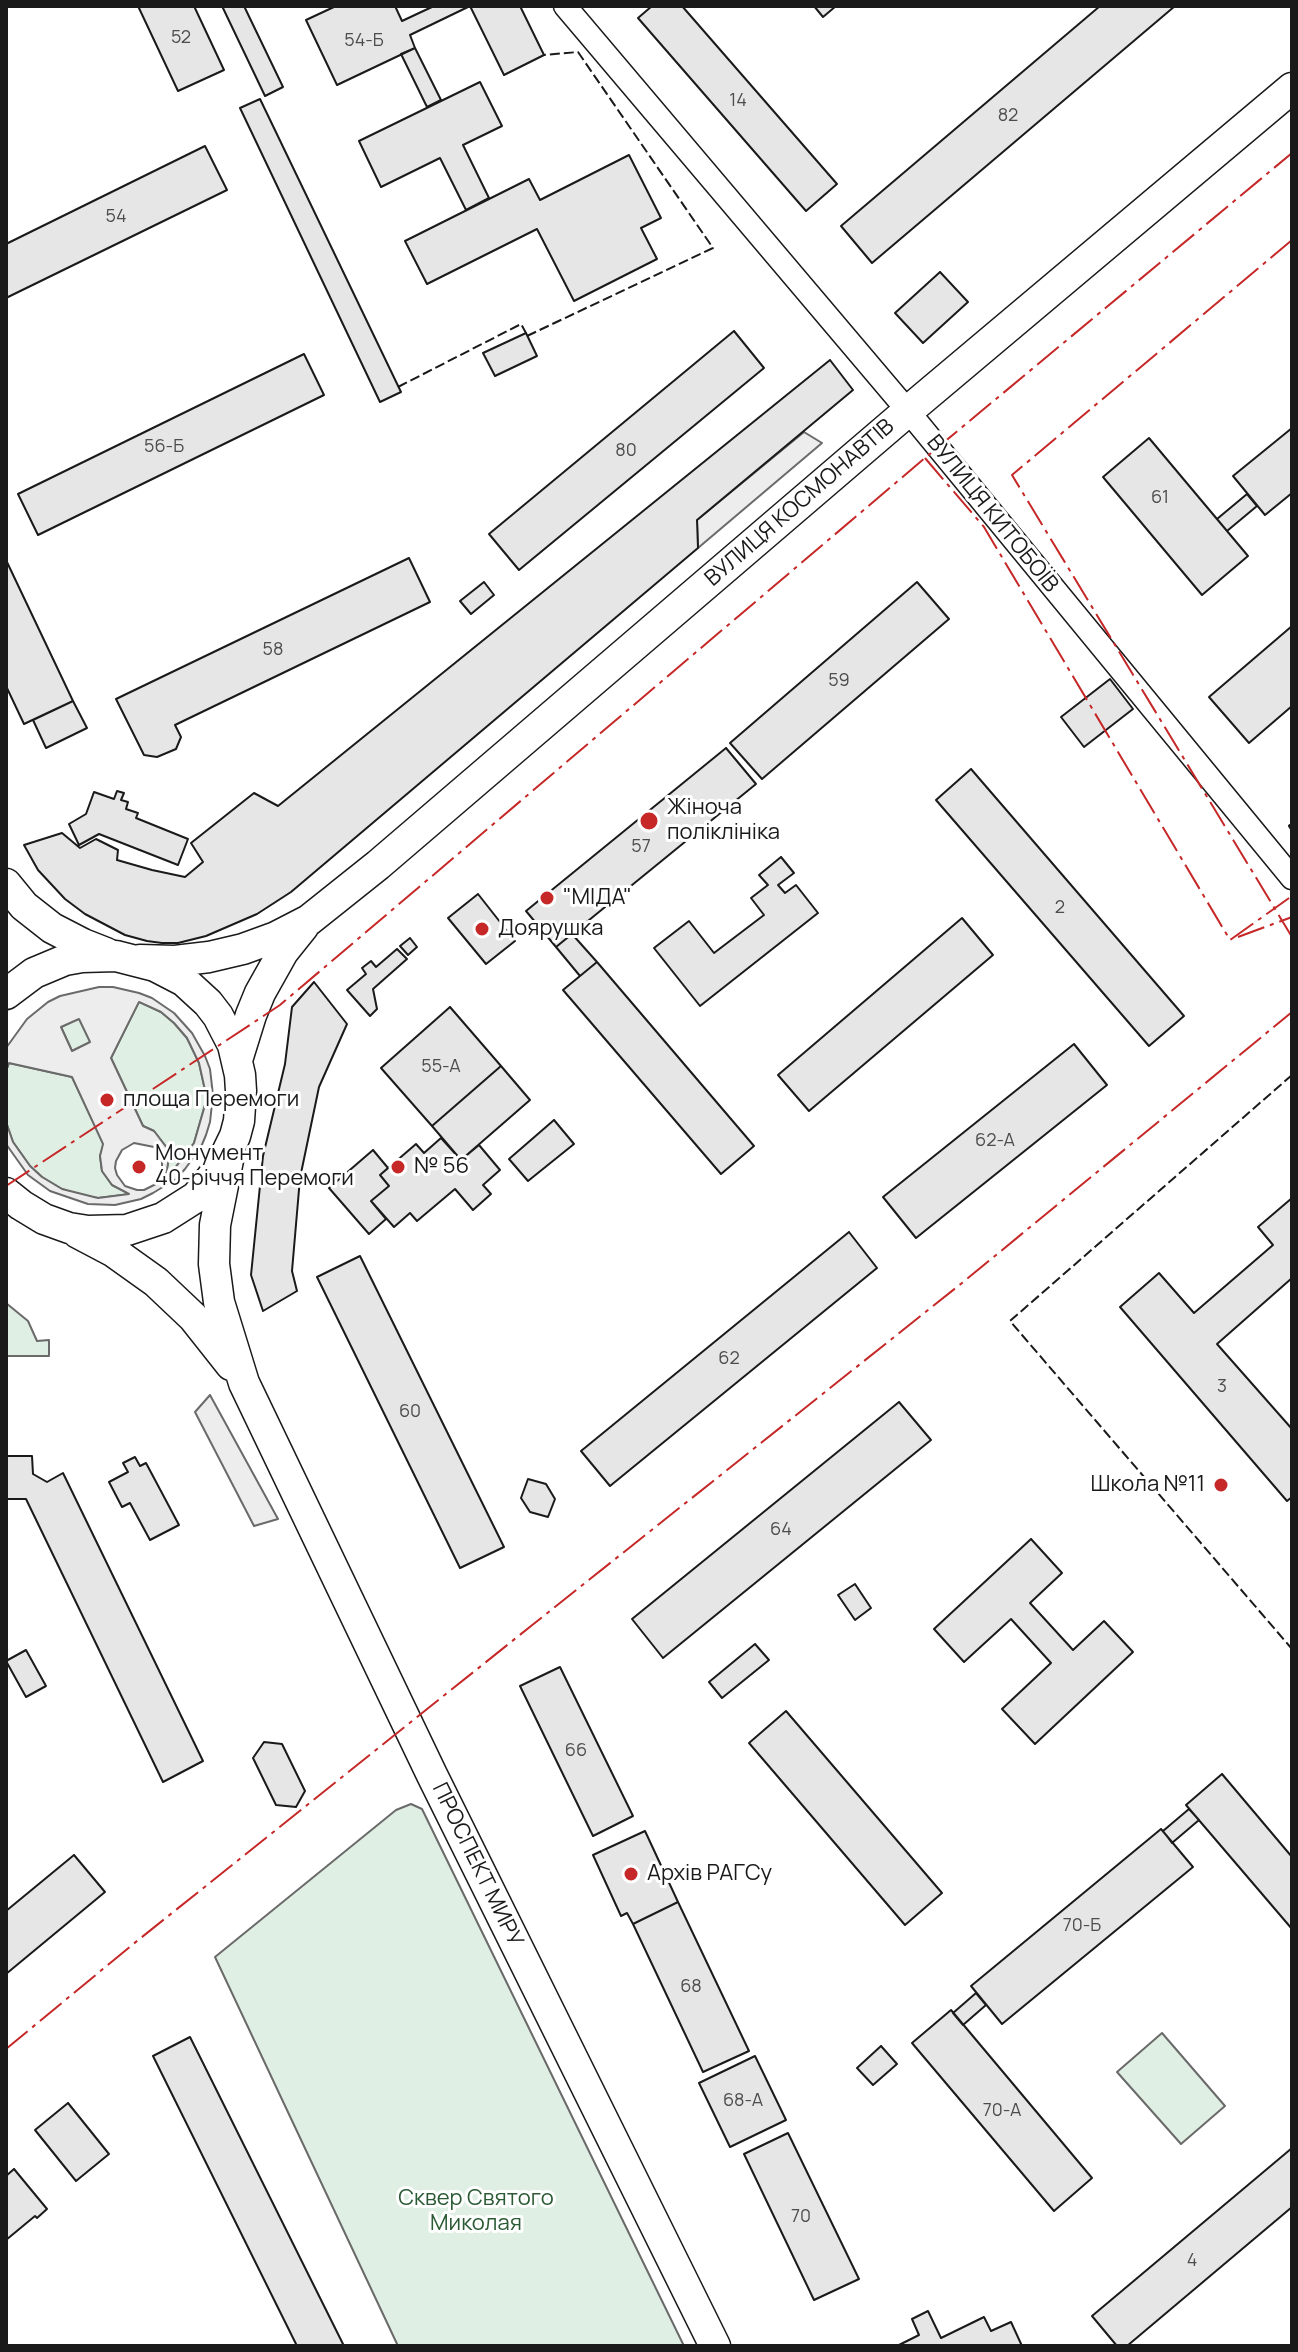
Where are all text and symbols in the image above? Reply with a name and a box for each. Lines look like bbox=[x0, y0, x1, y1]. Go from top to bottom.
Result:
house number: 52 bbox=[171, 27, 191, 49]
house number: 54-Б bbox=[344, 30, 384, 52]
house number: 14 bbox=[729, 90, 747, 112]
house number: 82 bbox=[998, 105, 1018, 127]
house number: 54 bbox=[105, 206, 127, 228]
street label: ВУЛИЦЯ КОСМОНАВТІВ bbox=[700, 414, 900, 592]
street label: ВУЛИЦЯ КИТОБОЇВ bbox=[921, 430, 1063, 598]
house number: 56-Б bbox=[144, 436, 184, 458]
house number: 80 bbox=[615, 440, 637, 462]
house number: 61 bbox=[1151, 487, 1169, 509]
house number: 58 bbox=[263, 639, 283, 661]
house number: 59 bbox=[828, 670, 850, 692]
place label: Жіноча поліклініка bbox=[667, 795, 780, 846]
marker: Жіноча поліклініка bbox=[638, 810, 660, 832]
house number: 57 bbox=[631, 836, 651, 858]
place label: "МІДА" bbox=[563, 885, 632, 911]
marker: "МІДА" bbox=[538, 889, 556, 907]
house number: 2 bbox=[1055, 897, 1065, 919]
place label: Доярушка bbox=[498, 916, 603, 942]
marker: Доярушка bbox=[473, 920, 491, 938]
house number: 55-А bbox=[421, 1056, 461, 1078]
place label: площа Перемоги bbox=[123, 1087, 299, 1113]
marker: площа Перемоги bbox=[98, 1091, 116, 1109]
house number: 62-А bbox=[975, 1130, 1015, 1152]
place label: Монумент 40-річчя Перемоги bbox=[155, 1141, 354, 1192]
place label: № 56 bbox=[414, 1154, 469, 1180]
marker: Монумент 40-річчя Перемоги bbox=[130, 1158, 148, 1176]
marker: № 56 bbox=[389, 1158, 407, 1176]
house number: 62 bbox=[718, 1348, 740, 1370]
house number: 3 bbox=[1217, 1376, 1227, 1398]
house number: 60 bbox=[399, 1401, 421, 1423]
place label: Школа №11 bbox=[1091, 1472, 1205, 1498]
marker: Школа №11 bbox=[1212, 1476, 1230, 1494]
house number: 64 bbox=[770, 1519, 792, 1541]
house number: 66 bbox=[565, 1740, 587, 1762]
street label: ПРОСПЕКТ МИРУ bbox=[426, 1779, 528, 1951]
place label: Архів РАГСу bbox=[647, 1861, 772, 1887]
marker: Архів РАГСу bbox=[622, 1865, 640, 1883]
house number: 70-Б bbox=[1063, 1915, 1101, 1937]
house number: 68 bbox=[680, 1976, 702, 1998]
house number: 68-А bbox=[723, 2090, 763, 2112]
house number: 70-А bbox=[983, 2100, 1021, 2122]
park label: Сквер Святого Миколая bbox=[398, 2186, 554, 2238]
house number: 70 bbox=[791, 2206, 811, 2228]
house number: 4 bbox=[1187, 2250, 1197, 2272]

